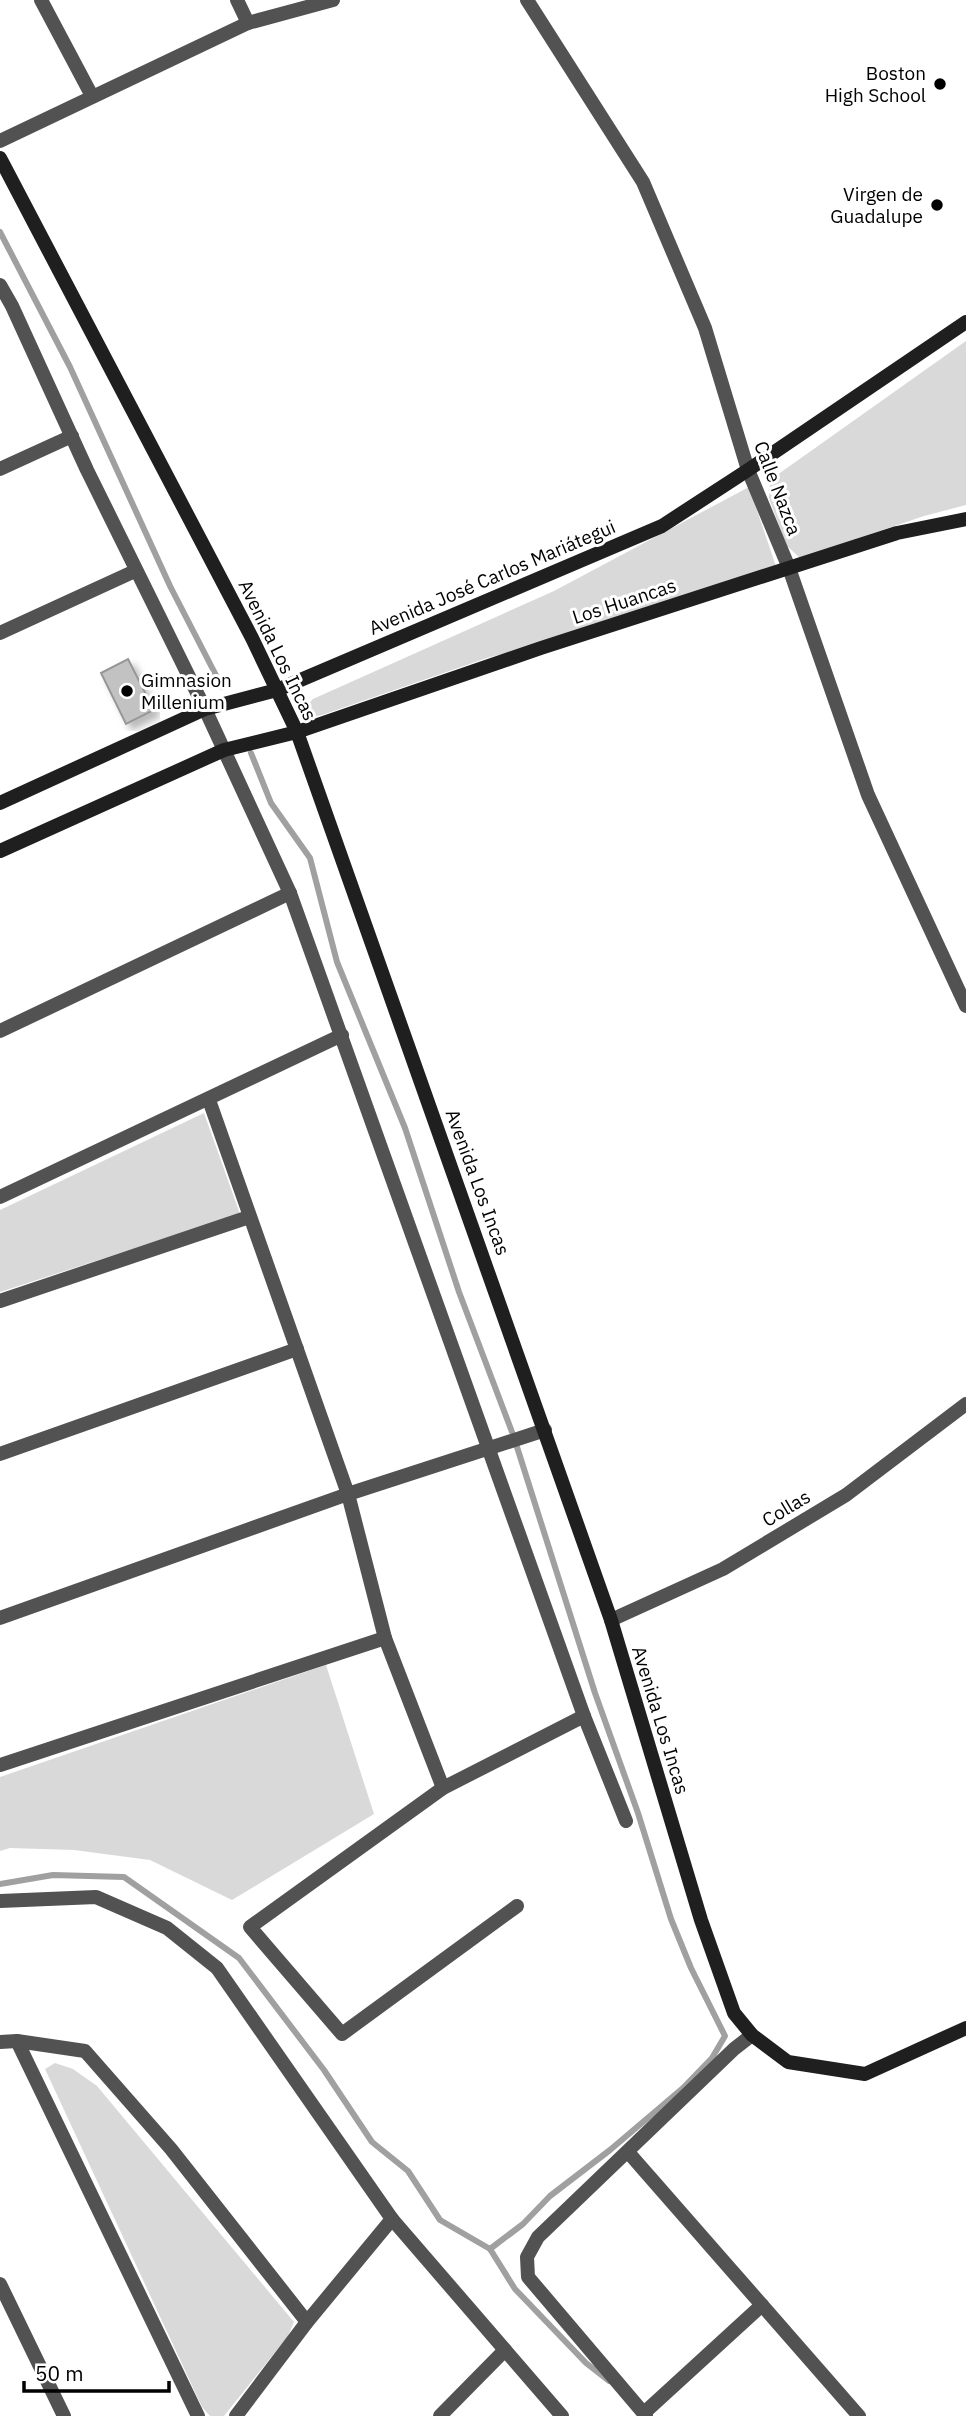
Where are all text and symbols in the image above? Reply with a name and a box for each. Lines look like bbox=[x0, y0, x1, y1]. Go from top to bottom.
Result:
place label: Boston High School bbox=[825, 61, 926, 107]
marker: Boston High School bbox=[932, 76, 948, 92]
place label: Virgen de Guadalupe bbox=[830, 182, 923, 228]
marker: Virgen de Guadalupe bbox=[929, 197, 945, 213]
street label: Calle Nazca bbox=[749, 437, 807, 539]
street label: Avenida José Carlos Mariátegui bbox=[365, 514, 619, 640]
street label: Los Huancas bbox=[569, 573, 679, 629]
street label: Avenida Los Incas bbox=[234, 576, 322, 724]
place label: Gimnasion Millenium bbox=[141, 668, 232, 714]
marker: Gimnasion Millenium bbox=[119, 683, 135, 699]
street label: Avenida Los Incas bbox=[440, 1106, 516, 1258]
street label: Collas bbox=[757, 1484, 815, 1532]
street label: Avenida Los Incas bbox=[627, 1643, 695, 1797]
scale bar bbox=[24, 2350, 170, 2394]
text: 50 m bbox=[35, 2359, 84, 2387]

